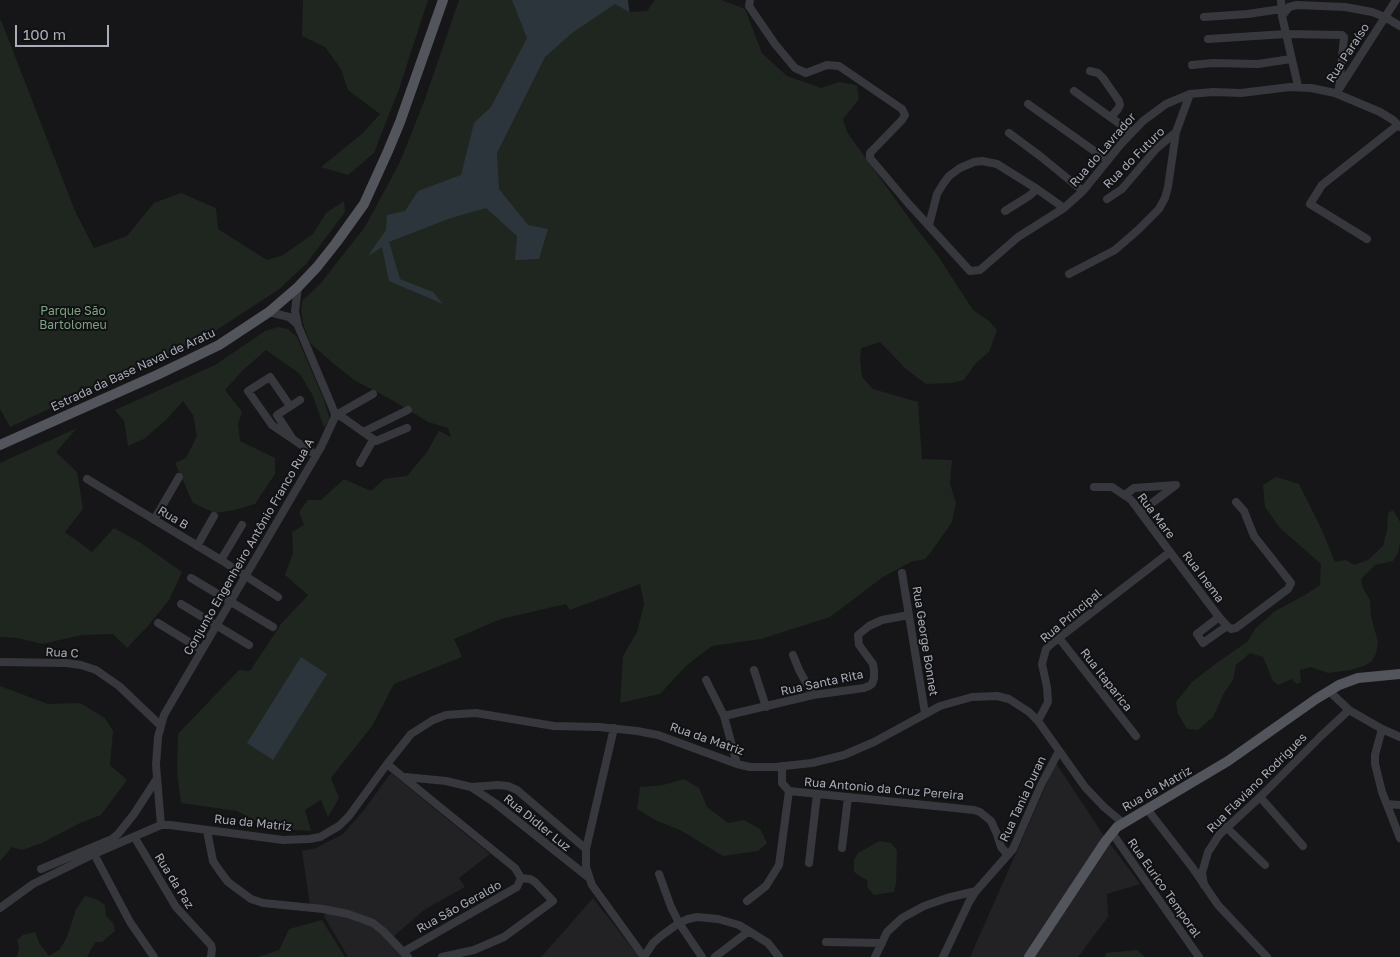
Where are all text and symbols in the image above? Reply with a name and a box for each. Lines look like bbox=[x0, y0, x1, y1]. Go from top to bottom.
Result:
scale bar bbox=[18, 15, 111, 47]
street label: Rua Paraíso bbox=[1324, 21, 1372, 85]
text: 100 m bbox=[23, 25, 66, 43]
street label: Rua do Lavrador bbox=[1067, 110, 1139, 190]
street label: Rua do Futuro bbox=[1100, 124, 1168, 192]
park label: Parque São Bartolomeu bbox=[39, 304, 107, 332]
street label: Estrada da Base Naval de Aratu bbox=[49, 326, 217, 414]
street label: Conjunto Engenheiro Antônio Franco Rua A bbox=[181, 436, 317, 658]
street label: Rua Mare bbox=[1134, 490, 1178, 542]
street label: Rua B bbox=[155, 503, 191, 533]
street label: Rua Inema bbox=[1179, 549, 1227, 605]
street label: Rua George Bonnet bbox=[909, 585, 941, 697]
street label: Rua Principal bbox=[1037, 586, 1105, 646]
street label: Rua C bbox=[45, 645, 79, 661]
street label: Rua Itaparica bbox=[1077, 646, 1135, 714]
street label: Rua Santa Rita bbox=[779, 667, 865, 699]
street label: Rua da Matriz bbox=[668, 720, 746, 758]
street label: Rua Flaviano Rodrigues bbox=[1204, 730, 1310, 836]
street label: Rua Tania Duran bbox=[997, 754, 1049, 844]
street label: Rua da Matriz bbox=[1120, 763, 1194, 815]
street label: Rua Antonio da Cruz Pereira bbox=[804, 775, 964, 803]
street label: Rua Didler Luz bbox=[500, 792, 574, 854]
street label: Rua da Matriz bbox=[214, 812, 292, 834]
street label: Rua Eurico Temporal bbox=[1124, 836, 1204, 940]
street label: Rua da Paz bbox=[151, 851, 197, 911]
street label: Rua São Geraldo bbox=[414, 878, 504, 936]

